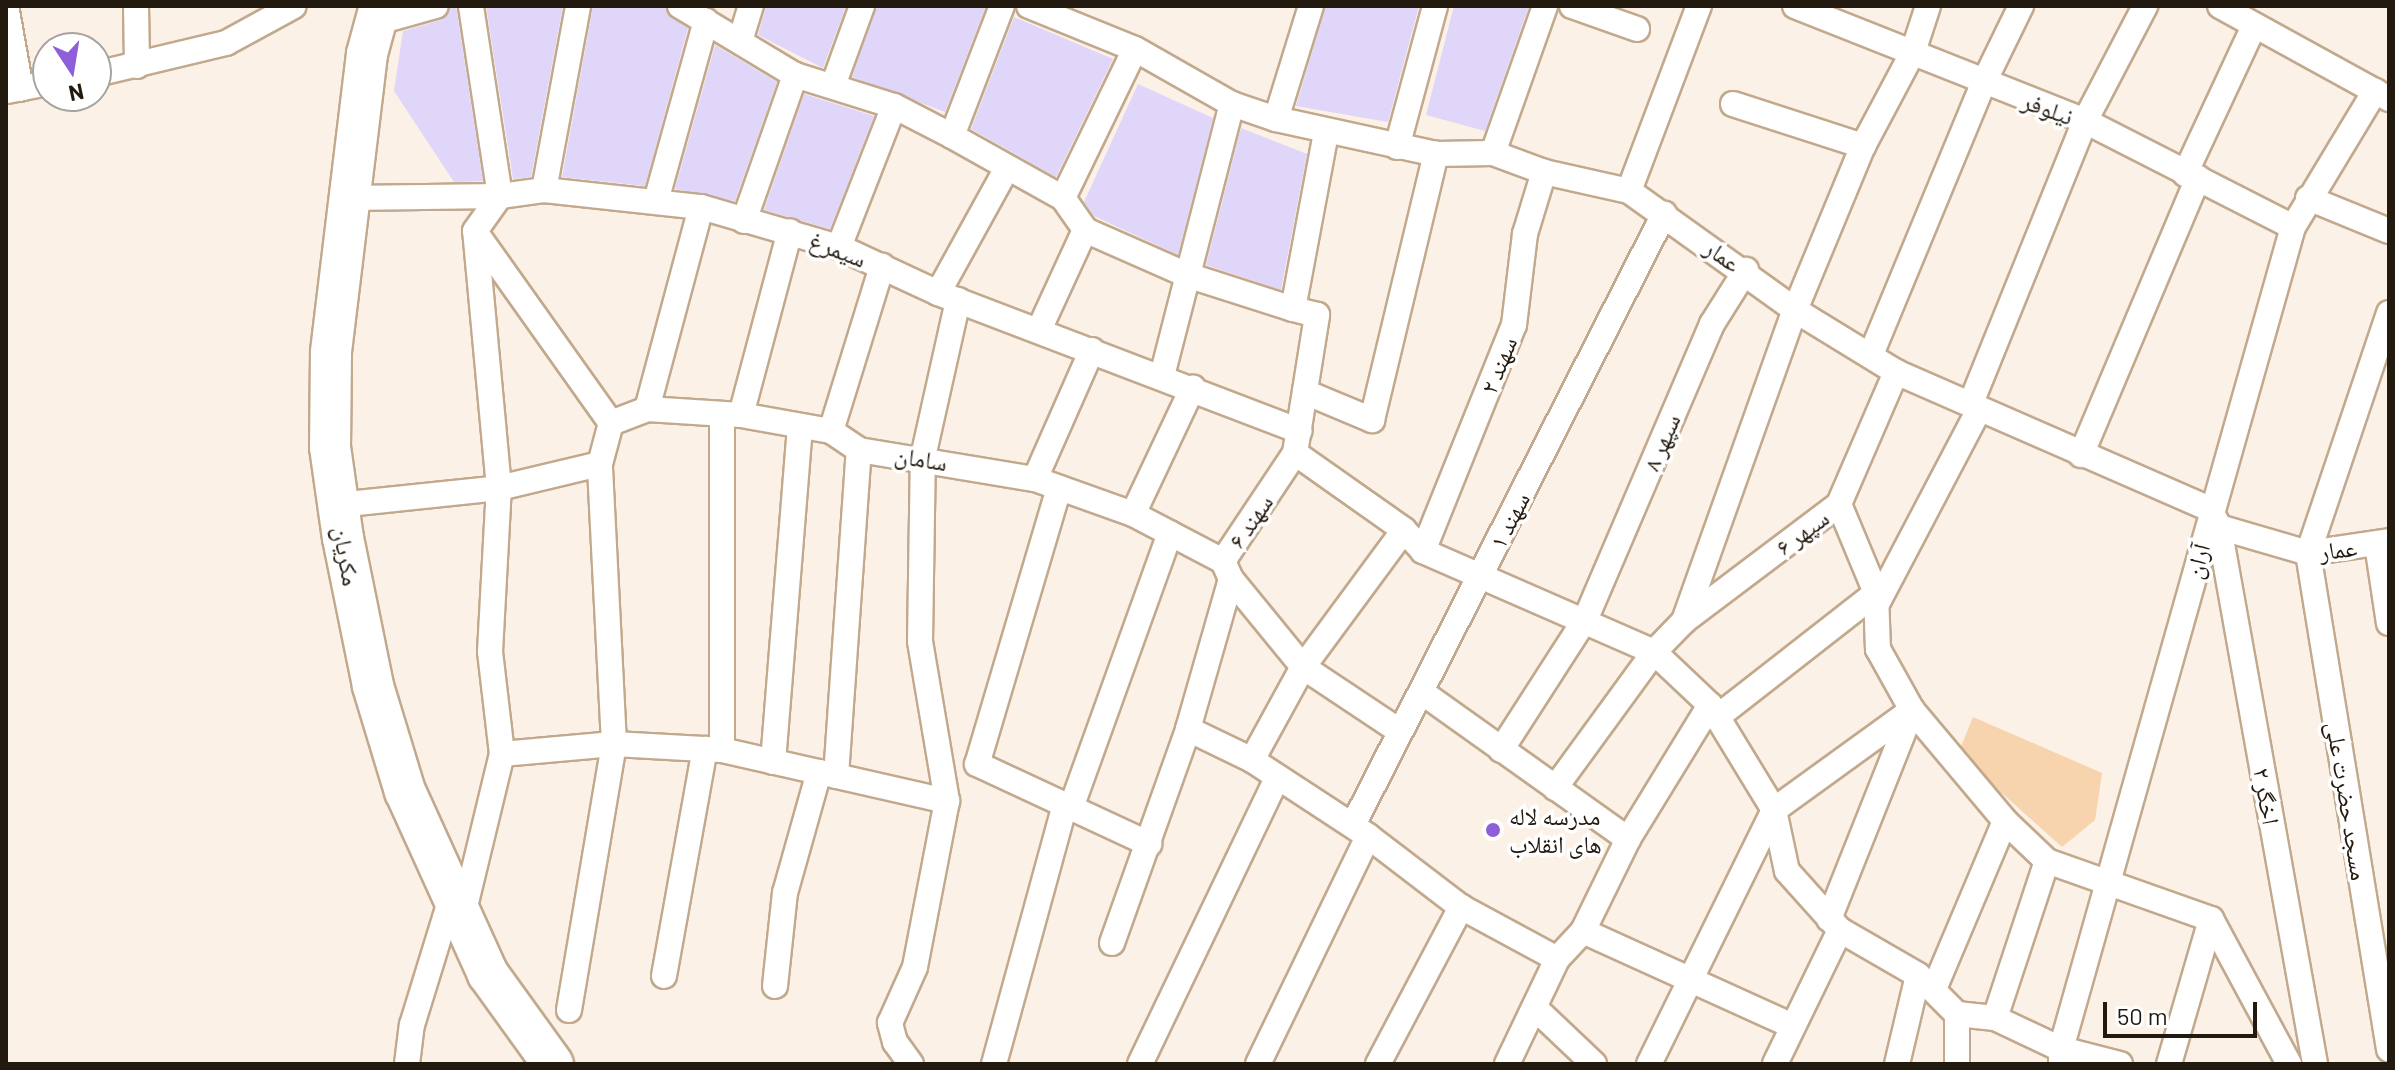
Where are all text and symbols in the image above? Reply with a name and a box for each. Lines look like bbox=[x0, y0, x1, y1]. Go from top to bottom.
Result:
north arrow bbox=[32, 32, 112, 112]
text: N bbox=[67, 79, 86, 108]
street label: نیلوفر bbox=[2019, 86, 2077, 130]
street label: سیمرغ bbox=[806, 225, 870, 273]
street label: عمار bbox=[1699, 232, 1747, 278]
street label: سهند ۲ bbox=[1474, 332, 1522, 398]
street label: سپهر ۸ bbox=[1636, 409, 1686, 475]
street label: سامان bbox=[893, 440, 949, 476]
street label: سهند ۱ bbox=[1483, 487, 1535, 553]
street label: سهند ۶ bbox=[1222, 489, 1278, 553]
street label: سپهر ۶ bbox=[1770, 503, 1834, 561]
street label: مکریان bbox=[328, 524, 366, 588]
street label: عمار bbox=[2318, 532, 2358, 566]
street label: آران bbox=[2179, 540, 2215, 582]
street label: مسجد حضرت علی bbox=[2321, 720, 2375, 882]
street label: اخگر ۲ bbox=[2248, 765, 2286, 827]
place label: مدرسه لاله های انقلاب bbox=[1509, 802, 1602, 858]
marker: مدرسه لاله های انقلاب bbox=[1484, 821, 1502, 839]
scale bar bbox=[2107, 986, 2261, 1036]
text: 50 m bbox=[2117, 1001, 2168, 1030]

